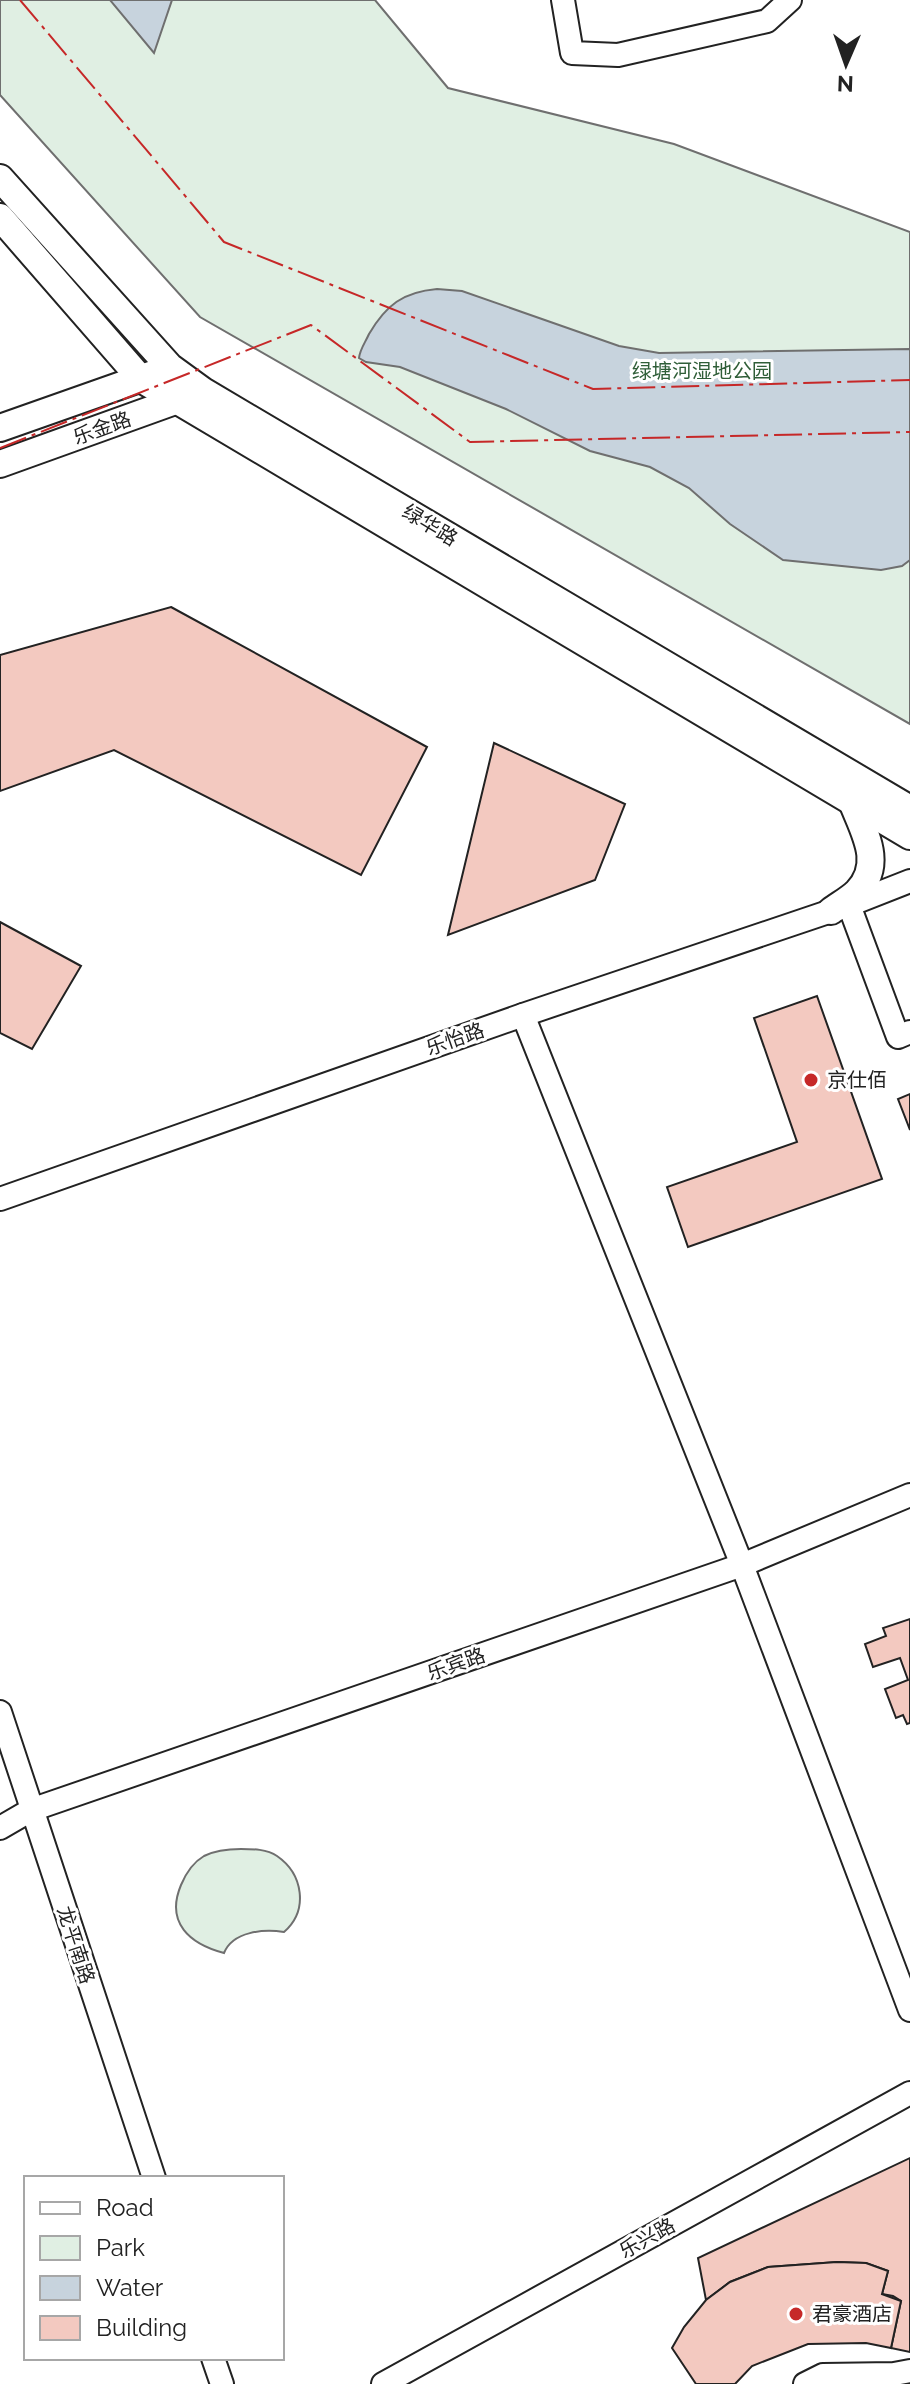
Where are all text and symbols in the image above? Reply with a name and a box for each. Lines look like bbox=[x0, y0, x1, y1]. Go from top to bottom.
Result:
north arrow bbox=[806, 24, 886, 104]
text: N bbox=[836, 71, 854, 97]
park label: 绿塘河湿地公园 bbox=[632, 359, 772, 383]
street label: 乐金路 bbox=[70, 406, 134, 450]
street label: 绿华路 bbox=[398, 499, 462, 551]
street label: 乐怡路 bbox=[423, 1018, 487, 1060]
place label: 京仕佰 bbox=[827, 1068, 887, 1092]
marker: 京仕佰 bbox=[802, 1071, 820, 1089]
street label: 乐宾路 bbox=[424, 1643, 488, 1685]
street label: 龙平南路 bbox=[52, 1903, 100, 1987]
legend bbox=[24, 2176, 284, 2360]
text: Road bbox=[96, 2193, 154, 2222]
street label: 乐兴路 bbox=[615, 2213, 679, 2263]
text: Park bbox=[96, 2233, 145, 2262]
text: Water bbox=[96, 2273, 164, 2302]
place label: 君豪酒店 bbox=[812, 2302, 892, 2326]
marker: 君豪酒店 bbox=[787, 2305, 805, 2323]
text: Building bbox=[96, 2313, 187, 2342]

